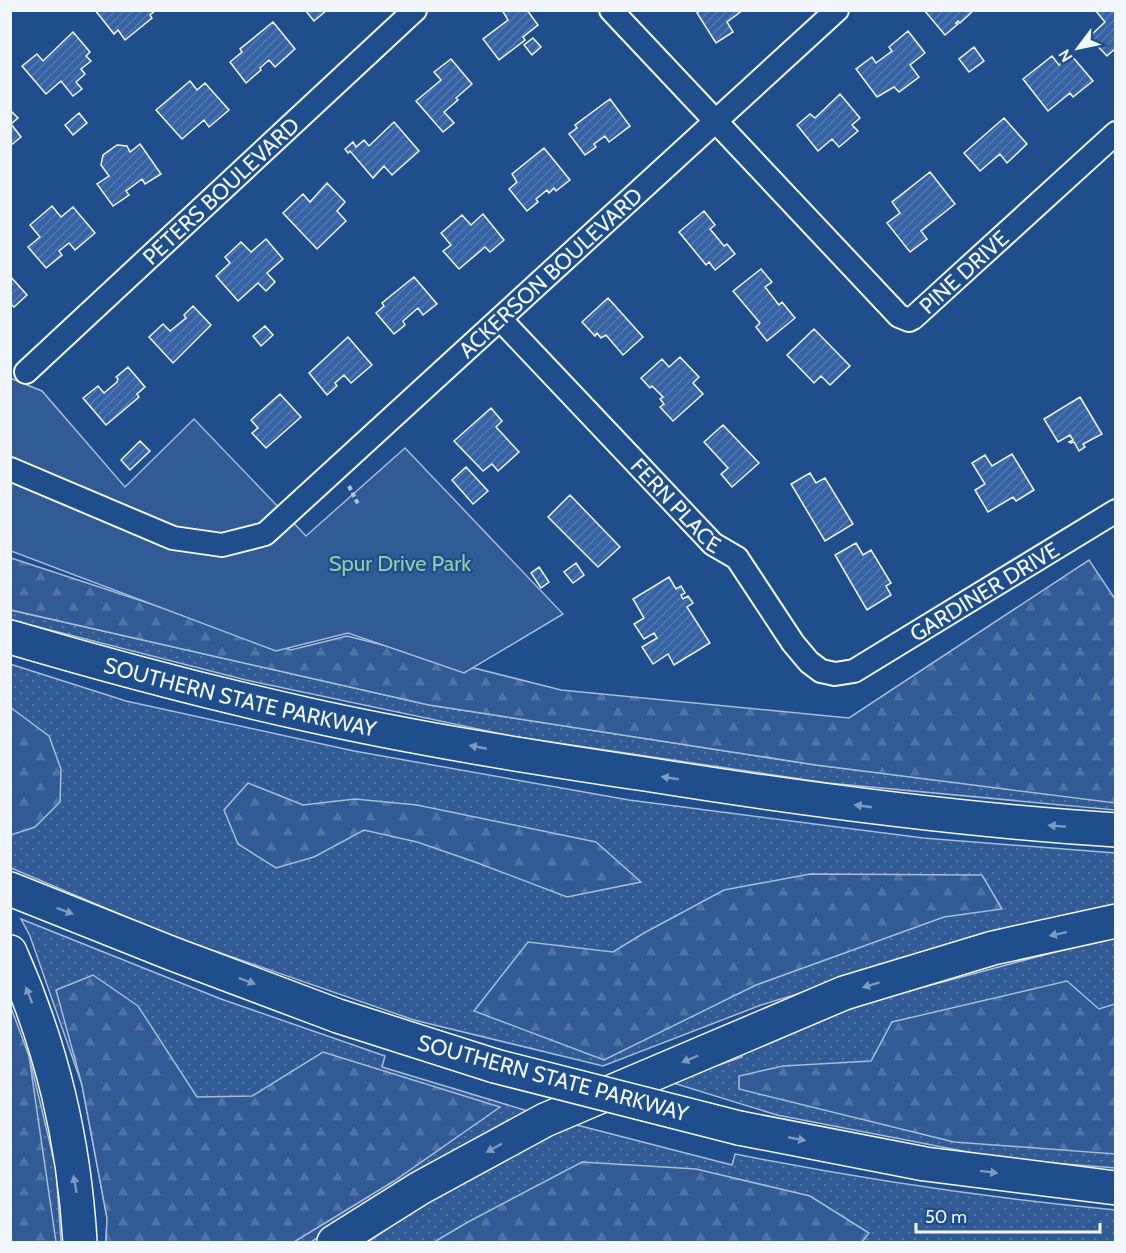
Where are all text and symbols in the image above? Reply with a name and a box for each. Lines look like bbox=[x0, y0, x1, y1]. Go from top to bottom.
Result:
north arrow bbox=[1048, 18, 1108, 78]
text: N bbox=[1055, 46, 1077, 66]
street label: PETERS BOULEVARD bbox=[137, 111, 305, 270]
street label: ACKERSON BOULEVARD bbox=[453, 182, 648, 363]
street label: PINE DRIVE bbox=[913, 224, 1014, 319]
street label: FERN PLACE bbox=[625, 452, 726, 559]
street label: GARDINER DRIVE bbox=[905, 536, 1064, 647]
park label: Spur Drive Park bbox=[329, 550, 471, 577]
street label: SOUTHERN STATE PARKWAY bbox=[101, 651, 379, 742]
one-way arrow bbox=[468, 742, 487, 751]
one-way arrow bbox=[661, 774, 680, 783]
one-way arrow bbox=[854, 801, 873, 810]
one-way arrow bbox=[1048, 821, 1067, 831]
one-way arrow bbox=[56, 906, 74, 916]
one-way arrow bbox=[1049, 929, 1068, 939]
one-way arrow bbox=[238, 977, 256, 987]
one-way arrow bbox=[861, 981, 879, 990]
one-way arrow bbox=[24, 986, 34, 1004]
street label: SOUTHERN STATE PARKWAY bbox=[415, 1029, 692, 1127]
one-way arrow bbox=[681, 1055, 699, 1064]
one-way arrow bbox=[787, 1135, 806, 1144]
one-way arrow bbox=[485, 1143, 502, 1153]
one-way arrow bbox=[979, 1168, 998, 1177]
one-way arrow bbox=[71, 1175, 80, 1194]
scale bar bbox=[916, 1196, 1100, 1234]
text: 50 m bbox=[925, 1206, 967, 1228]

